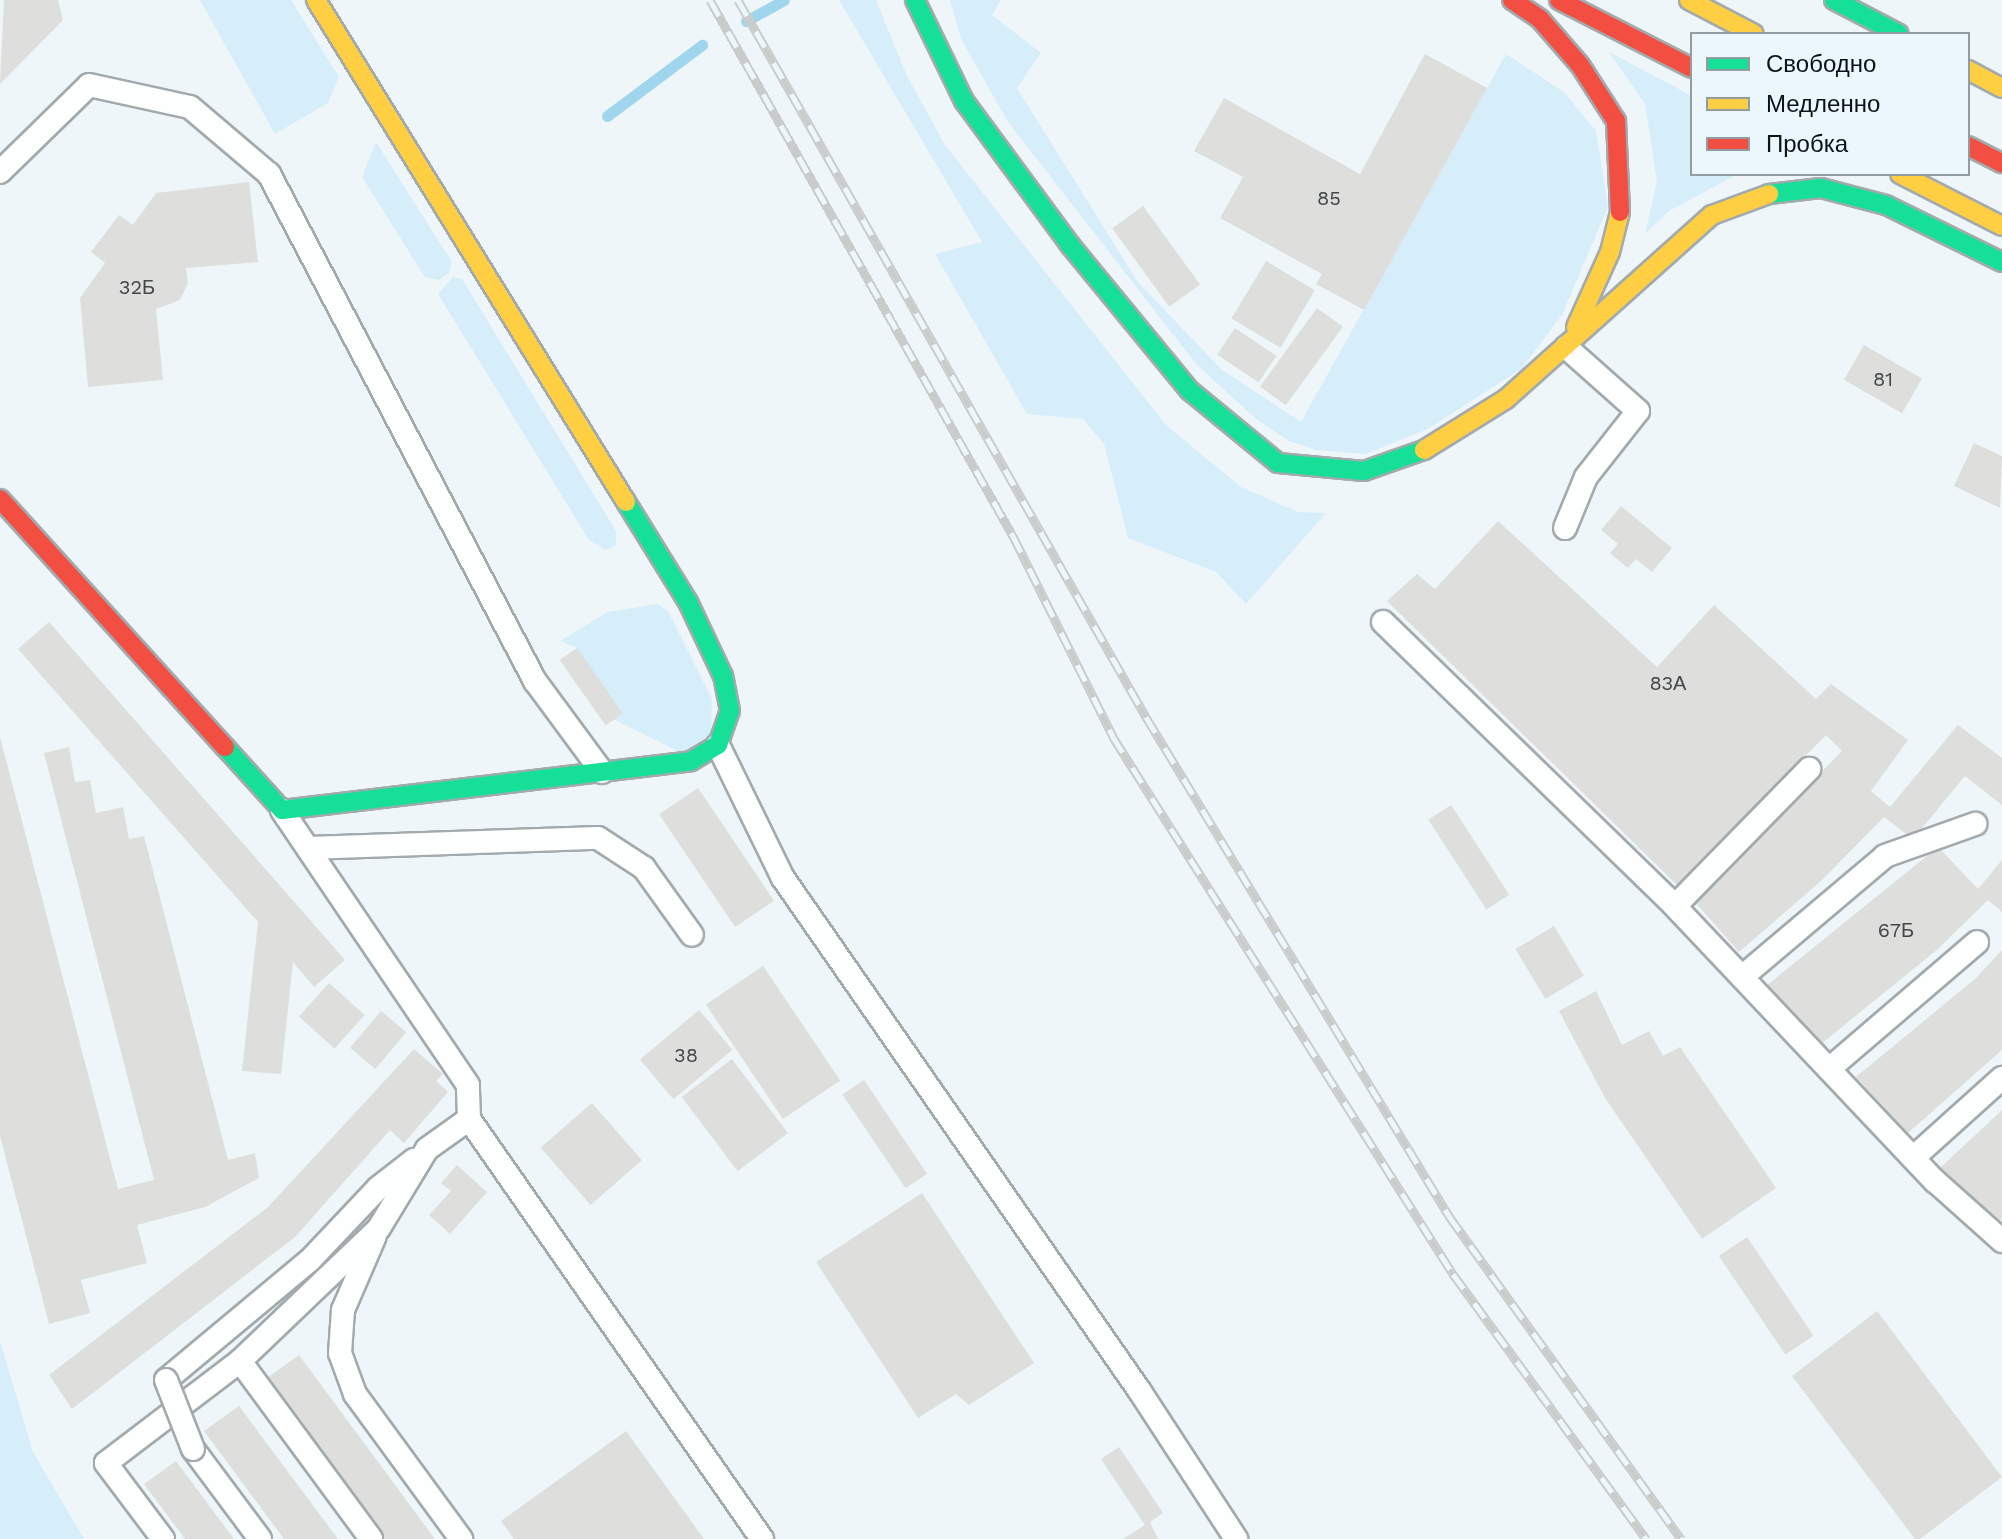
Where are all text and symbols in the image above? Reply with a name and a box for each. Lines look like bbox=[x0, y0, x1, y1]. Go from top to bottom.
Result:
legend bbox=[1690, 32, 1970, 176]
text: Свободно bbox=[1766, 50, 1876, 78]
text: Медленно bbox=[1766, 90, 1880, 118]
text: Пробка bbox=[1766, 130, 1848, 158]
house number: 85 bbox=[1317, 186, 1341, 210]
house number: 32Б bbox=[119, 275, 155, 299]
house number: 81 bbox=[1873, 367, 1893, 391]
house number: 83А bbox=[1650, 671, 1686, 695]
house number: 67Б bbox=[1878, 918, 1914, 942]
house number: 38 bbox=[674, 1043, 698, 1067]

